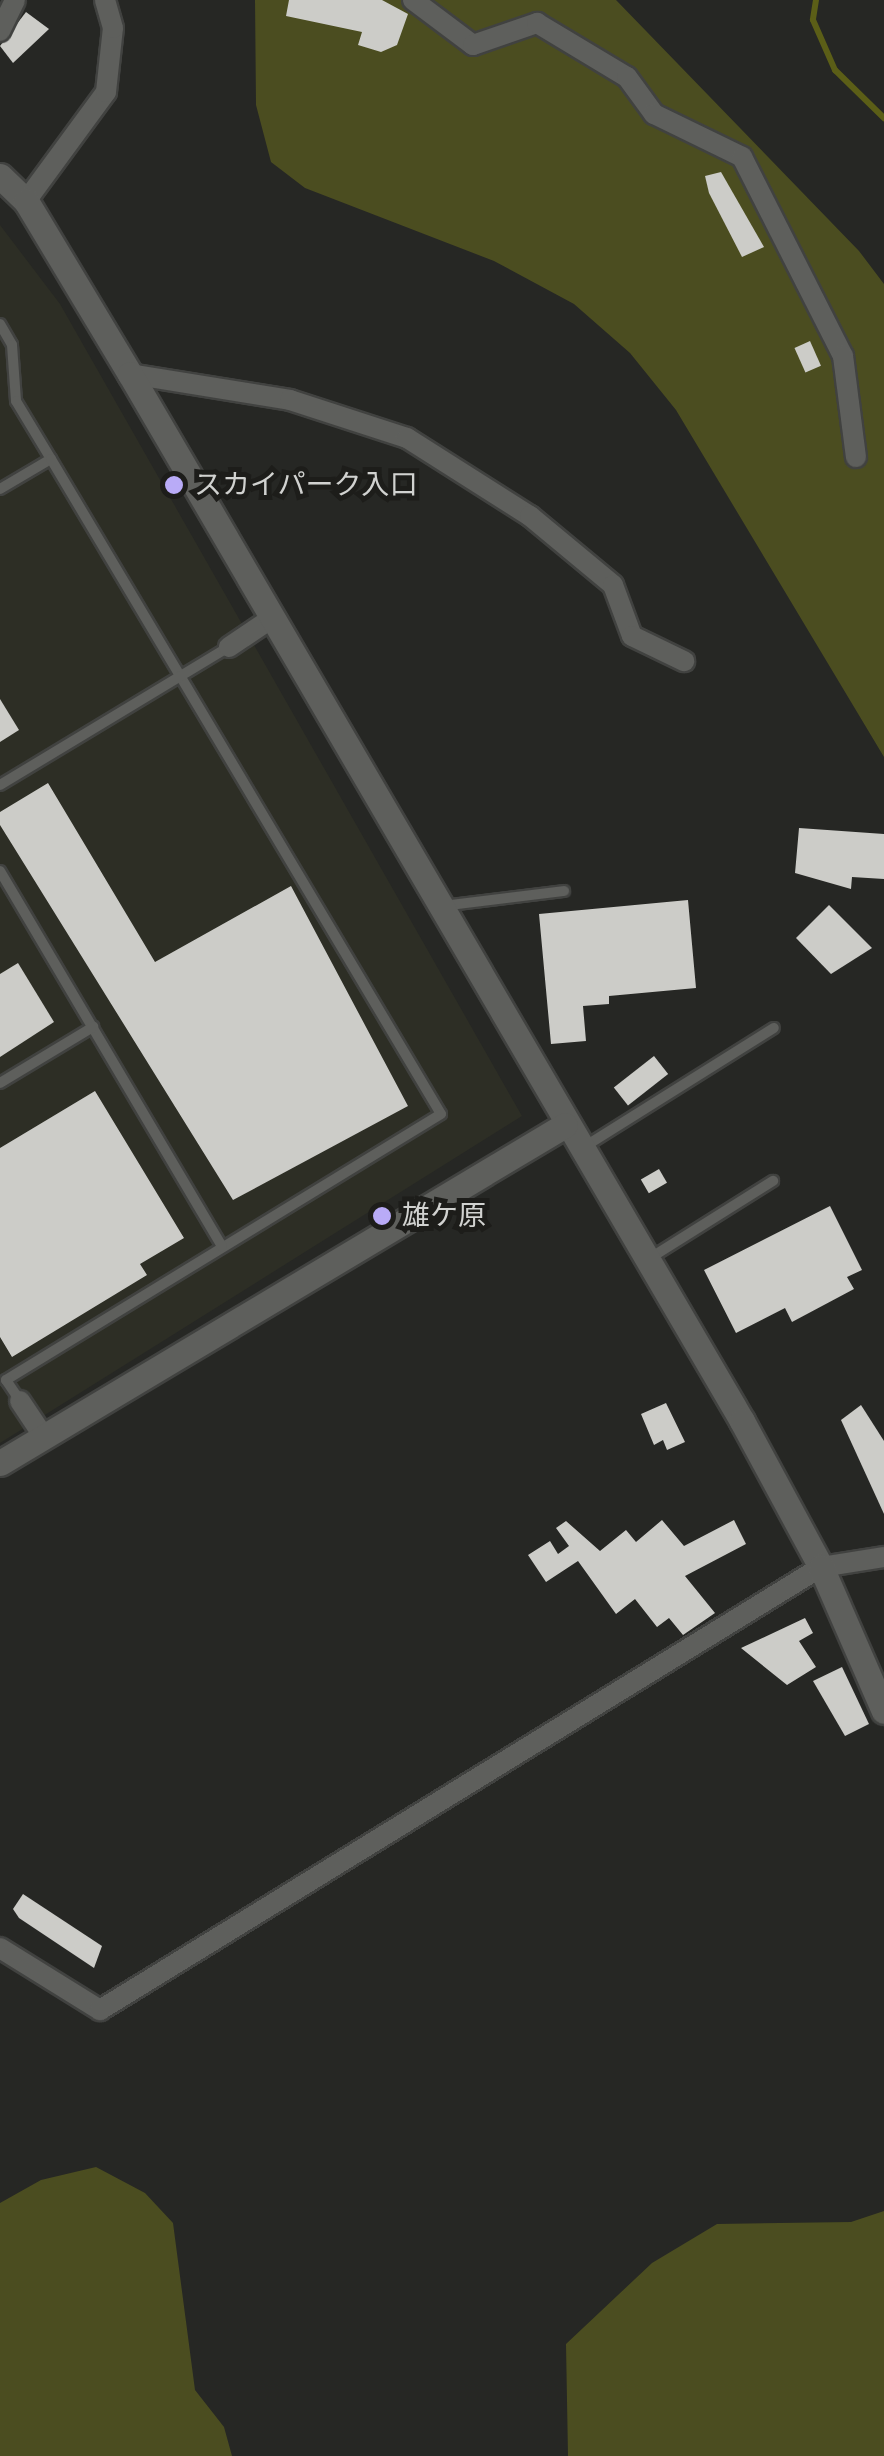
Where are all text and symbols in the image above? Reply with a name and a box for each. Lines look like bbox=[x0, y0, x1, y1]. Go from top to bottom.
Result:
place label: スカイパーク入口 bbox=[194, 468, 418, 502]
marker: スカイパーク入口 bbox=[163, 474, 185, 496]
place label: 雄ケ原 bbox=[402, 1199, 486, 1233]
marker: 雄ケ原 bbox=[371, 1205, 393, 1227]

